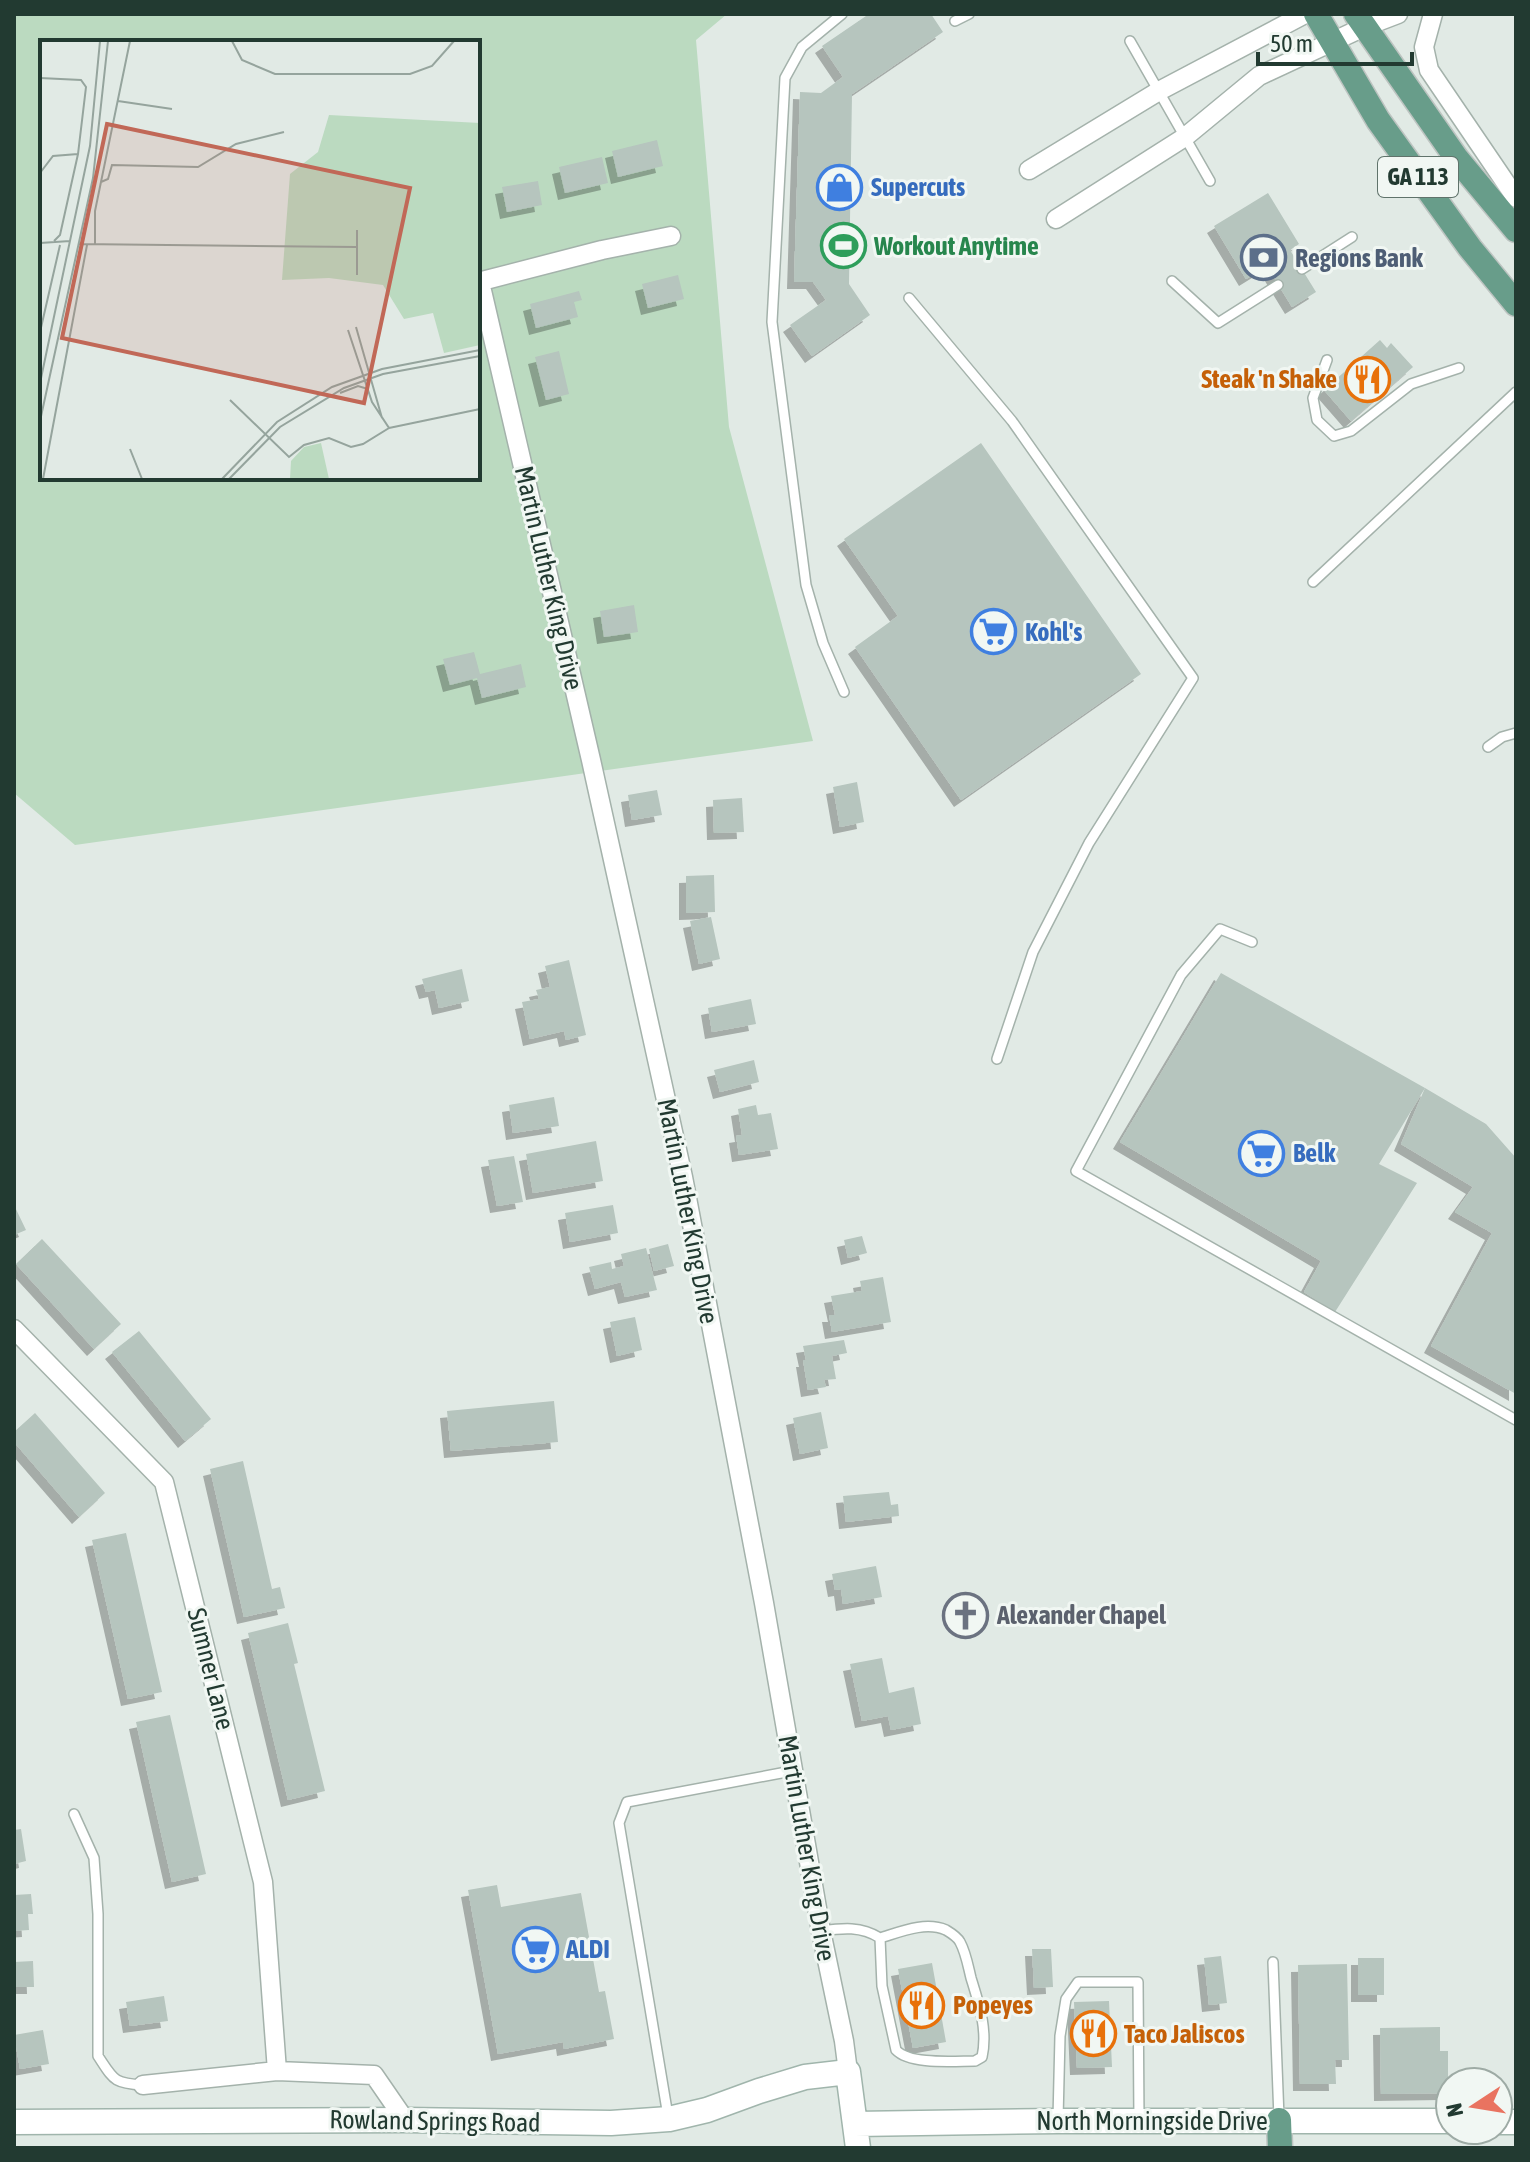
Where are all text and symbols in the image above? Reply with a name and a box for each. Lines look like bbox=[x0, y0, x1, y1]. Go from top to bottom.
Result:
scale bar bbox=[1258, 16, 1412, 66]
text: 50 m bbox=[1270, 30, 1313, 57]
inset map bbox=[40, 40, 480, 480]
road number: GA 113 bbox=[1378, 157, 1458, 197]
shop icon: Supercuts bbox=[816, 163, 864, 211]
place label: Supercuts bbox=[871, 172, 965, 202]
sports icon: Workout Anytime bbox=[819, 222, 867, 270]
place label: Workout Anytime bbox=[873, 231, 1039, 261]
bank icon: Regions Bank bbox=[1240, 234, 1288, 282]
place label: Regions Bank bbox=[1295, 243, 1424, 273]
restaurant icon: Steak 'n Shake bbox=[1344, 355, 1392, 403]
place label: Steak 'n Shake bbox=[1201, 364, 1337, 394]
street label: Martin Luther King Drive bbox=[509, 463, 589, 693]
supermarket icon: Kohl's bbox=[970, 608, 1018, 656]
place label: Kohl's bbox=[1025, 617, 1082, 647]
street label: Martin Luther King Drive bbox=[651, 1096, 725, 1326]
supermarket icon: Belk bbox=[1238, 1129, 1286, 1177]
place label: Belk bbox=[1293, 1138, 1336, 1168]
church icon: Alexander Chapel bbox=[942, 1591, 990, 1639]
place label: Alexander Chapel bbox=[996, 1600, 1167, 1630]
street label: Sumner Lane bbox=[181, 1605, 241, 1733]
street label: Martin Luther King Drive bbox=[772, 1733, 842, 1963]
supermarket icon: ALDI bbox=[511, 1925, 559, 1973]
place label: ALDI bbox=[565, 1934, 610, 1964]
restaurant icon: Popeyes bbox=[898, 1981, 946, 2029]
place label: Popeyes bbox=[953, 1990, 1033, 2020]
restaurant icon: Taco Jaliscos bbox=[1069, 2010, 1117, 2058]
place label: Taco Jaliscos bbox=[1124, 2019, 1245, 2049]
north arrow bbox=[1434, 2066, 1514, 2146]
text: N bbox=[1440, 2101, 1469, 2119]
street label: Rowland Springs Road bbox=[329, 2104, 541, 2138]
street label: North Morningside Drive bbox=[1036, 2106, 1268, 2136]

